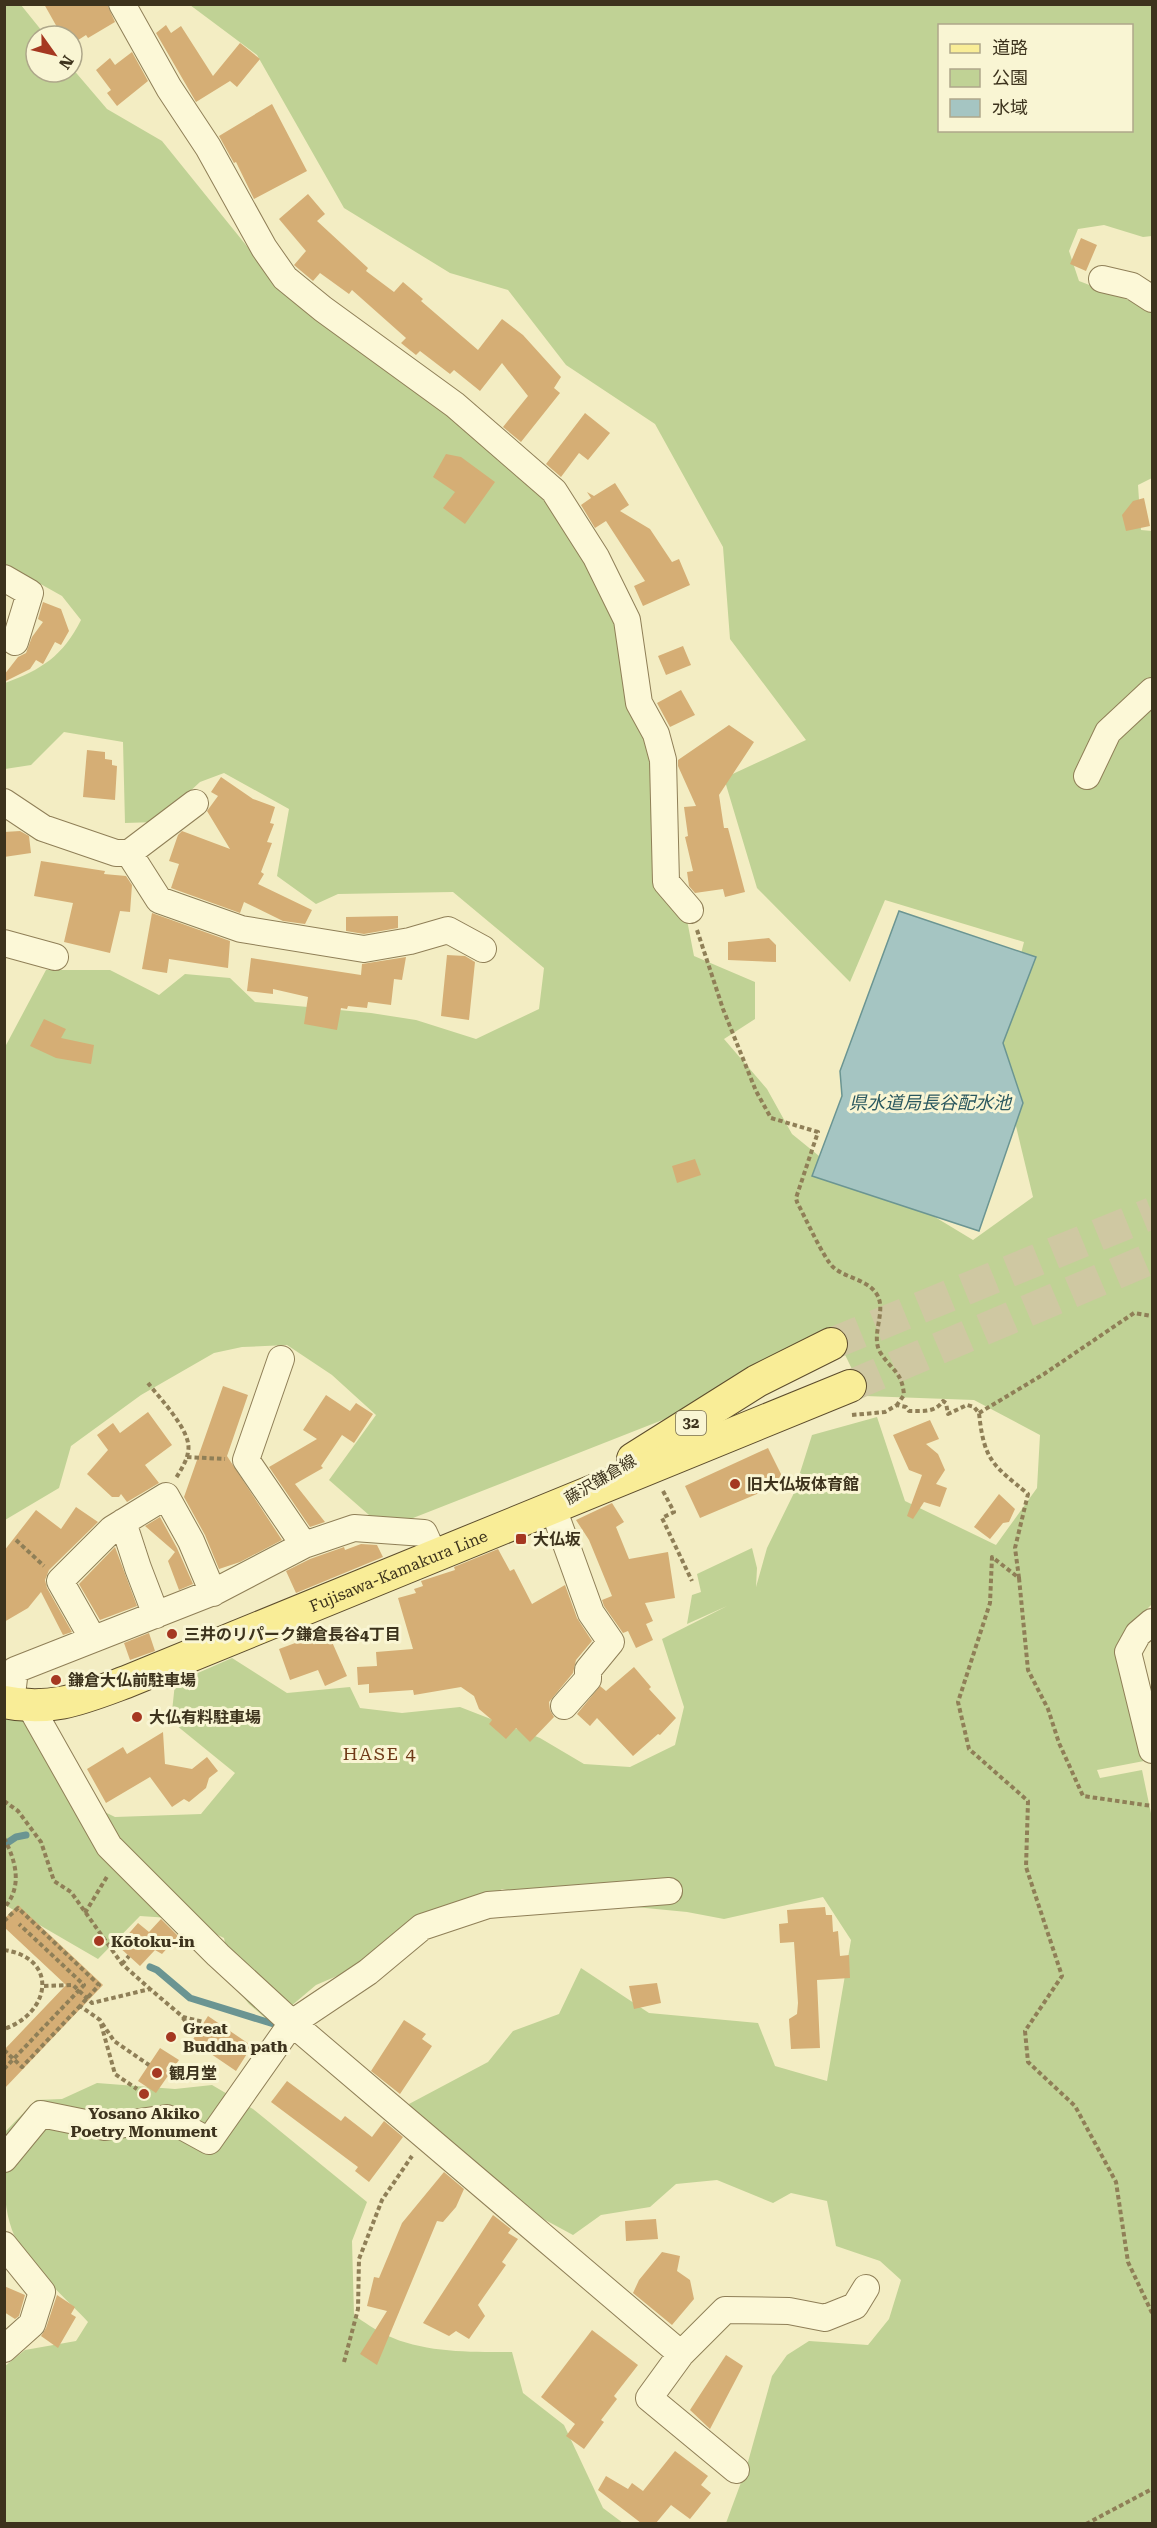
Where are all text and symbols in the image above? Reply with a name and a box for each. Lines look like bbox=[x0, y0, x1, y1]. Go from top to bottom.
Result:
north arrow bbox=[24, 24, 84, 84]
legend bbox=[938, 24, 1133, 132]
text: 道路 bbox=[992, 37, 1028, 58]
text: N bbox=[55, 52, 77, 73]
text: 公園 bbox=[992, 67, 1028, 88]
text: 水域 bbox=[992, 97, 1028, 118]
water label: 県水道局長谷配水池 bbox=[849, 1092, 1013, 1113]
road number: 32 bbox=[676, 1411, 706, 1435]
street label: 藤沢鎌倉線 bbox=[561, 1451, 639, 1508]
place label: 旧大仏坂体育館 bbox=[747, 1475, 859, 1494]
marker: 旧大仏坂体育館 bbox=[728, 1477, 742, 1491]
street label: Fujisawa-Kamakura Line bbox=[307, 1526, 491, 1616]
place label: 大仏坂 bbox=[533, 1530, 581, 1549]
marker: 大仏坂 bbox=[514, 1532, 528, 1546]
place label: 三井のリパーク鎌倉長谷4丁目 bbox=[184, 1625, 401, 1644]
marker: 三井のリパーク鎌倉長谷4丁目 bbox=[165, 1627, 179, 1641]
place label: 鎌倉大仏前駐車場 bbox=[68, 1671, 196, 1690]
marker: 鎌倉大仏前駐車場 bbox=[49, 1673, 63, 1687]
place label: 大仏有料駐車場 bbox=[149, 1708, 261, 1727]
marker: 大仏有料駐車場 bbox=[130, 1710, 144, 1724]
district label: HASE 4 bbox=[343, 1743, 417, 1764]
place label: Kōtoku-in bbox=[111, 1932, 195, 1951]
marker: Kōtoku-in bbox=[92, 1934, 106, 1948]
place label: Great Buddha path bbox=[183, 2019, 288, 2056]
marker: Great Buddha path bbox=[164, 2030, 178, 2044]
place label: 観月堂 bbox=[169, 2064, 217, 2083]
marker: 観月堂 bbox=[150, 2066, 164, 2080]
marker: Yosano Akiko Poetry Monument bbox=[137, 2087, 151, 2101]
place label: Yosano Akiko Poetry Monument bbox=[71, 2104, 218, 2141]

